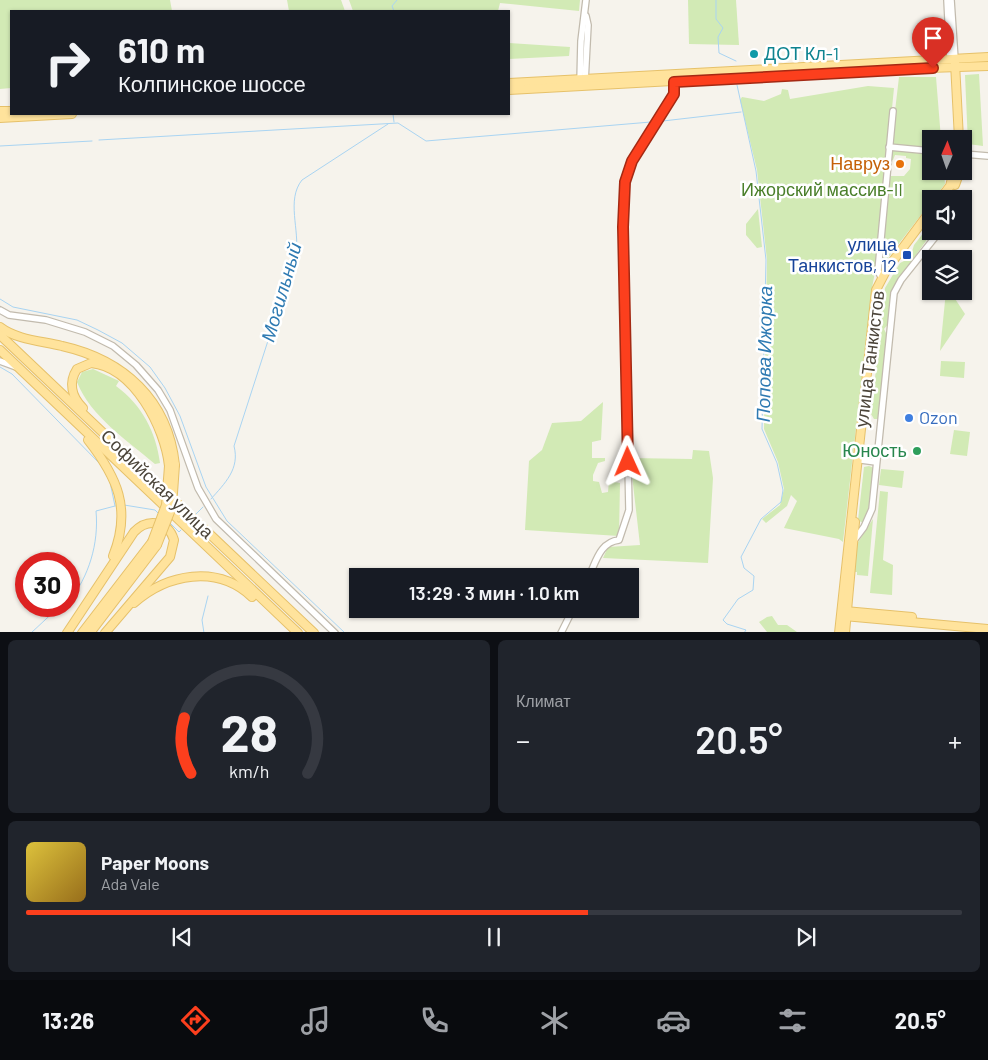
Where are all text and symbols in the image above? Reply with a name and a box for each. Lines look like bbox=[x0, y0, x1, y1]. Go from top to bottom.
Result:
pin bbox=[912, 17, 954, 68]
icon: arrive bbox=[919, 24, 947, 52]
text: 610 m bbox=[118, 28, 205, 70]
icon: right bbox=[35, 30, 100, 95]
place label: ДОТ Кл-1 bbox=[764, 42, 839, 64]
marker: ДОТ Кл-1 bbox=[748, 48, 760, 60]
text: Колпинское шоссе bbox=[118, 70, 306, 96]
north arrow bbox=[922, 130, 972, 180]
map controls bbox=[922, 130, 972, 300]
place label: Навруз bbox=[830, 152, 890, 174]
marker: Навруз bbox=[894, 158, 906, 170]
park label: Ижорский массив-II bbox=[741, 178, 903, 200]
button: sound bbox=[922, 190, 972, 240]
place label: улица Танкистов, 12 bbox=[788, 233, 898, 276]
water label: Могильный bbox=[255, 239, 306, 344]
marker: улица Танкистов, 12 bbox=[901, 249, 913, 261]
button: layers bbox=[922, 250, 972, 300]
water label: Попова Ижорка bbox=[751, 286, 776, 422]
street label: улица Танкистов bbox=[850, 289, 888, 429]
place label: Ozon bbox=[919, 406, 958, 428]
marker: Ozon bbox=[903, 412, 915, 424]
street label: Софийская улица bbox=[97, 424, 219, 543]
position arrow bbox=[601, 435, 653, 487]
place label: Юность bbox=[842, 439, 907, 461]
marker: Юность bbox=[911, 445, 923, 457]
speed limit sign: 30 bbox=[15, 552, 80, 617]
text: 13:29 · 3 мин · 1.0 km bbox=[409, 581, 579, 604]
text: Климат bbox=[516, 691, 570, 710]
text: 28 bbox=[220, 700, 278, 762]
text: 20.5° bbox=[695, 716, 783, 762]
text: − bbox=[516, 723, 530, 757]
text: + bbox=[948, 723, 962, 757]
text: km/h bbox=[229, 760, 269, 782]
text: Paper Moons bbox=[101, 851, 209, 874]
text: Ada Vale bbox=[101, 874, 160, 893]
icon: previous bbox=[168, 923, 196, 951]
icon: pause bbox=[480, 923, 508, 951]
icon: next bbox=[792, 923, 820, 951]
icon: directions bbox=[178, 1003, 213, 1038]
icon: music bbox=[298, 1003, 333, 1038]
icon: phone bbox=[417, 1003, 452, 1038]
icon: climate bbox=[537, 1003, 572, 1038]
icon: car bbox=[656, 1003, 691, 1038]
icon: filters bbox=[775, 1003, 810, 1038]
text: 13:26 bbox=[42, 1007, 94, 1033]
text: 20.5° bbox=[895, 1007, 946, 1033]

